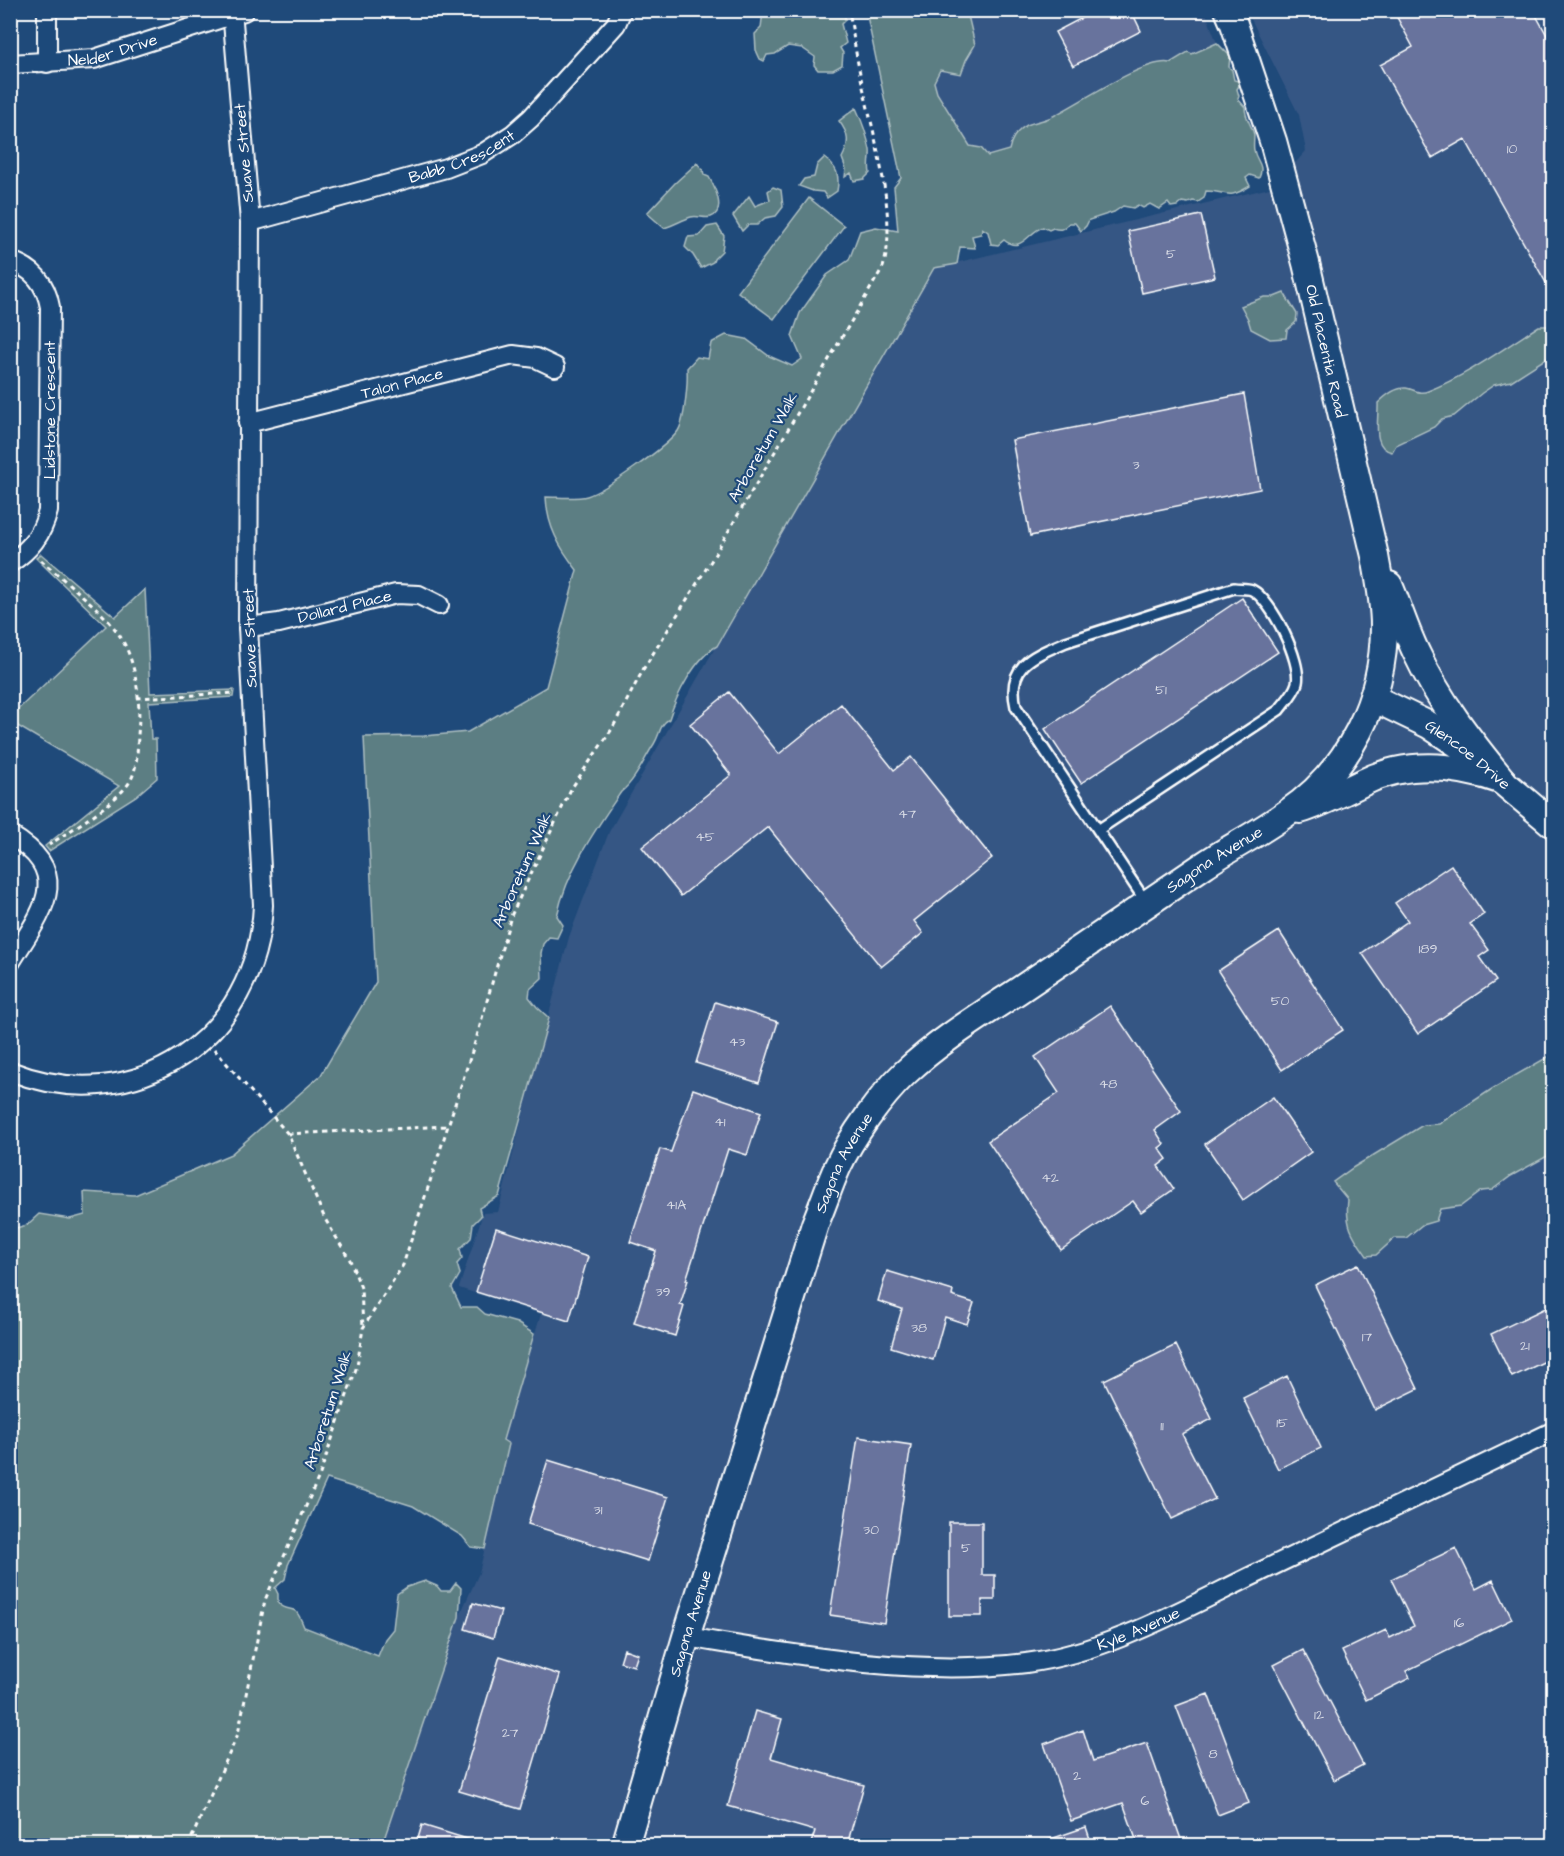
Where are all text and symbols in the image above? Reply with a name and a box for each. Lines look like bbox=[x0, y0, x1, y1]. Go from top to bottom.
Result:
street label: Nelder Drive bbox=[67, 28, 160, 72]
street label: Suave Street bbox=[229, 102, 259, 203]
street label: Babb Crescent bbox=[406, 124, 520, 189]
house number: 10 bbox=[1507, 139, 1517, 159]
house number: 5 bbox=[1166, 244, 1176, 264]
street label: Old Placentia Road bbox=[1300, 282, 1352, 420]
street label: Lidstone Crescent bbox=[39, 340, 61, 479]
street label: Talon Place bbox=[359, 362, 446, 405]
street label: Arboretum Walk bbox=[723, 388, 803, 506]
house number: 3 bbox=[1132, 455, 1140, 475]
street label: Dollard Place bbox=[296, 584, 394, 629]
street label: Suave Street bbox=[237, 587, 263, 688]
house number: 51 bbox=[1155, 680, 1167, 700]
street label: Glencoe Drive bbox=[1421, 714, 1516, 795]
house number: 47 bbox=[898, 804, 916, 824]
street label: Arboretum Walk bbox=[487, 809, 557, 931]
street label: Sagona Avenue bbox=[1162, 821, 1267, 899]
house number: 45 bbox=[695, 827, 715, 847]
house number: 189 bbox=[1419, 939, 1437, 959]
house number: 50 bbox=[1271, 991, 1290, 1011]
house number: 43 bbox=[729, 1032, 745, 1052]
house number: 48 bbox=[1099, 1074, 1117, 1094]
street label: Sagona Avenue bbox=[809, 1108, 878, 1216]
house number: 41 bbox=[714, 1112, 726, 1132]
house number: 42 bbox=[1041, 1168, 1059, 1188]
house number: 41A bbox=[666, 1195, 686, 1215]
house number: 39 bbox=[655, 1282, 671, 1302]
house number: 38 bbox=[911, 1318, 927, 1338]
house number: 17 bbox=[1362, 1327, 1373, 1347]
house number: 21 bbox=[1520, 1336, 1530, 1356]
street label: Arboretum Walk bbox=[298, 1348, 358, 1472]
house number: 15 bbox=[1276, 1413, 1288, 1433]
house number: 11 bbox=[1160, 1416, 1164, 1436]
house number: 31 bbox=[594, 1500, 603, 1520]
house number: 30 bbox=[863, 1520, 879, 1540]
house number: 5 bbox=[961, 1538, 971, 1558]
street label: Sagona Avenue bbox=[664, 1567, 717, 1679]
street label: Kyle Avenue bbox=[1094, 1602, 1184, 1656]
house number: 16 bbox=[1454, 1613, 1465, 1633]
house number: 12 bbox=[1314, 1705, 1324, 1725]
house number: 27 bbox=[502, 1723, 519, 1743]
house number: 8 bbox=[1208, 1744, 1218, 1764]
house number: 2 bbox=[1073, 1766, 1081, 1786]
house number: 6 bbox=[1141, 1791, 1150, 1811]

